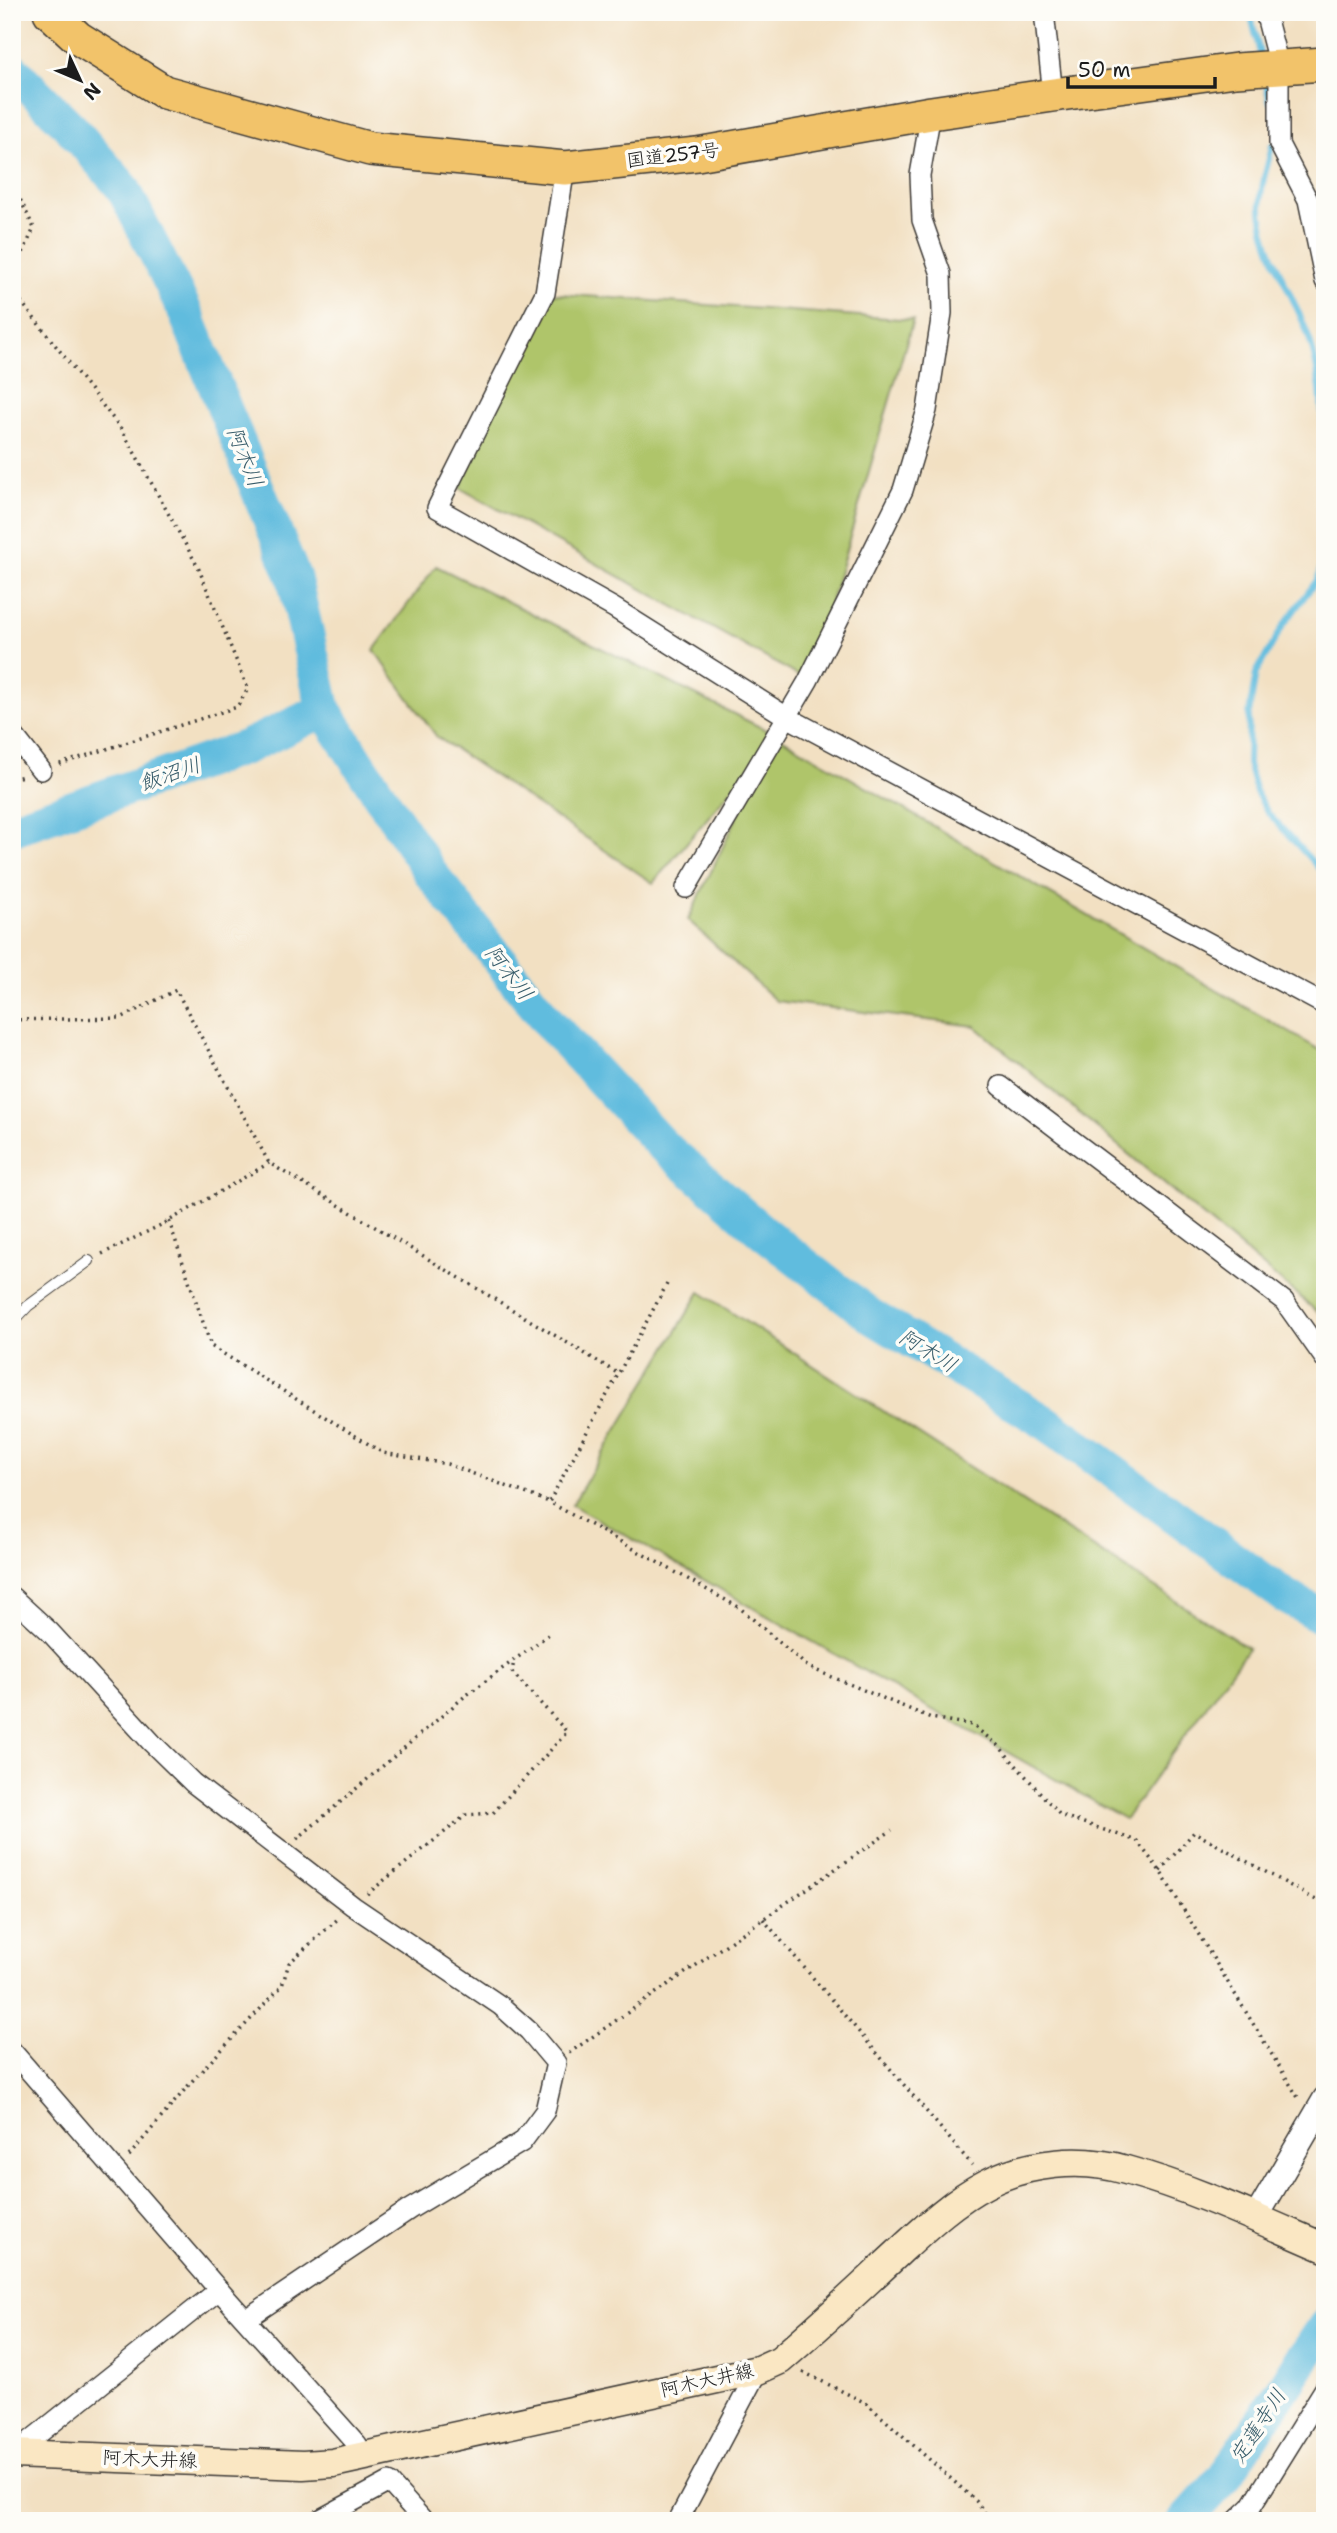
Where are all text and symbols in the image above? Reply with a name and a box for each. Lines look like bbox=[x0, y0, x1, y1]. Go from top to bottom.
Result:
north arrow bbox=[46, 46, 116, 116]
scale bar bbox=[1068, 46, 1214, 90]
text: 50 m bbox=[1078, 56, 1131, 84]
text: N bbox=[78, 77, 106, 106]
street label: 国道257号 bbox=[625, 137, 721, 173]
water label: 阿木川 bbox=[220, 423, 270, 491]
water label: 飯沼川 bbox=[136, 751, 204, 797]
water label: 阿木川 bbox=[479, 940, 539, 1006]
water label: 阿木川 bbox=[894, 1323, 962, 1379]
street label: 阿木大井線 bbox=[658, 2357, 756, 2403]
water label: 定蓮寺川 bbox=[1223, 2383, 1293, 2469]
street label: 阿木大井線 bbox=[102, 2445, 198, 2473]

